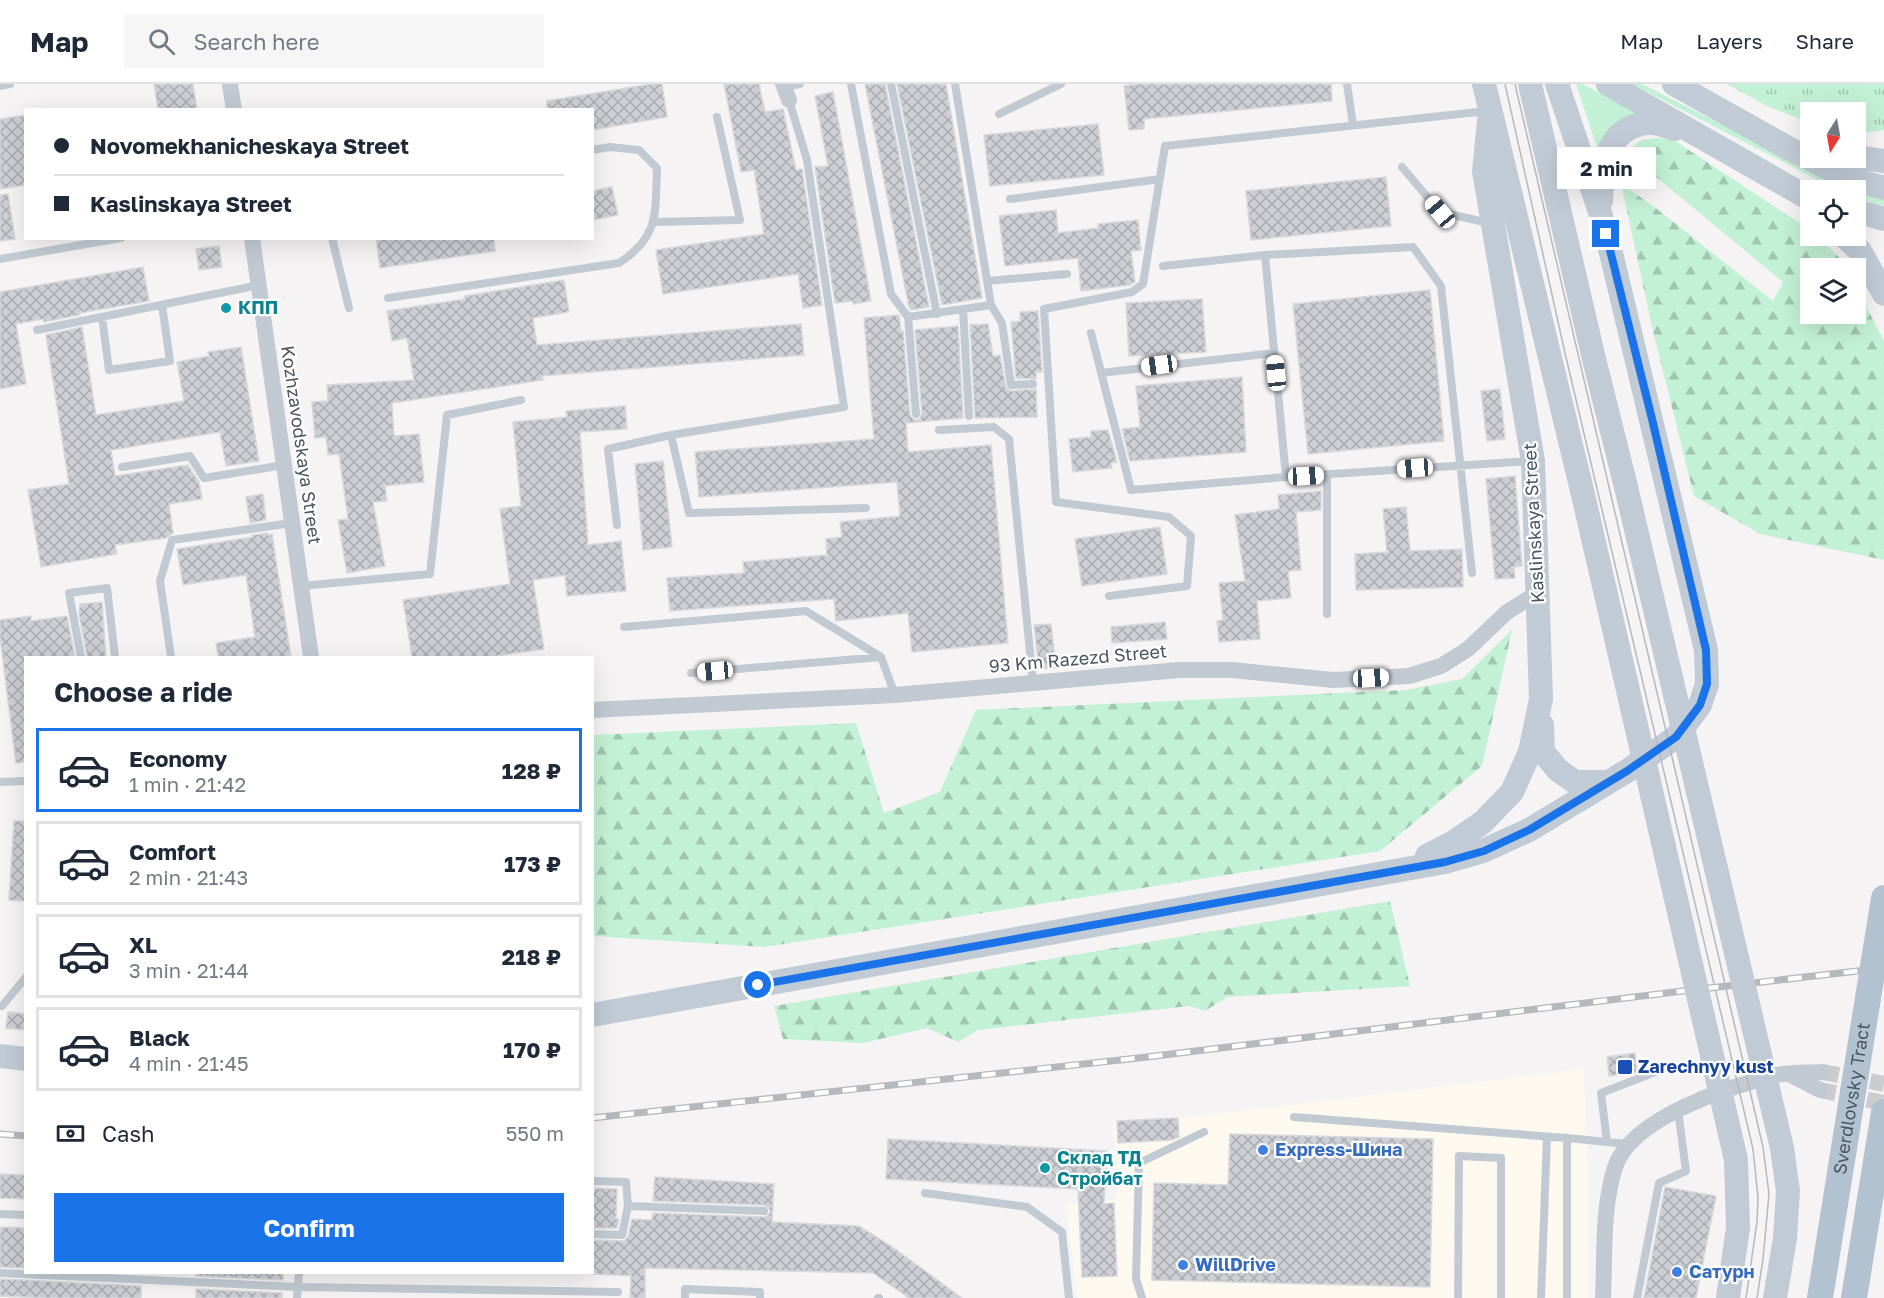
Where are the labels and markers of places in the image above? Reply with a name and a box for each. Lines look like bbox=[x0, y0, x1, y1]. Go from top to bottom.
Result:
place label: КПП bbox=[238, 296, 278, 318]
marker: КПП bbox=[219, 301, 233, 315]
place label: Zarechnyy kust bbox=[1638, 1055, 1774, 1077]
marker: Zarechnyy kust bbox=[1616, 1058, 1634, 1076]
place label: Express-Шина bbox=[1275, 1138, 1403, 1160]
marker: Express-Шина bbox=[1256, 1143, 1270, 1157]
place label: Склад ТД Стройбат bbox=[1057, 1146, 1143, 1189]
marker: Склад ТД Стройбат bbox=[1038, 1161, 1052, 1175]
place label: WillDrive bbox=[1195, 1253, 1276, 1275]
marker: WillDrive bbox=[1176, 1258, 1190, 1272]
place label: Сатурн bbox=[1689, 1260, 1755, 1282]
marker: Сатурн bbox=[1670, 1265, 1684, 1279]

